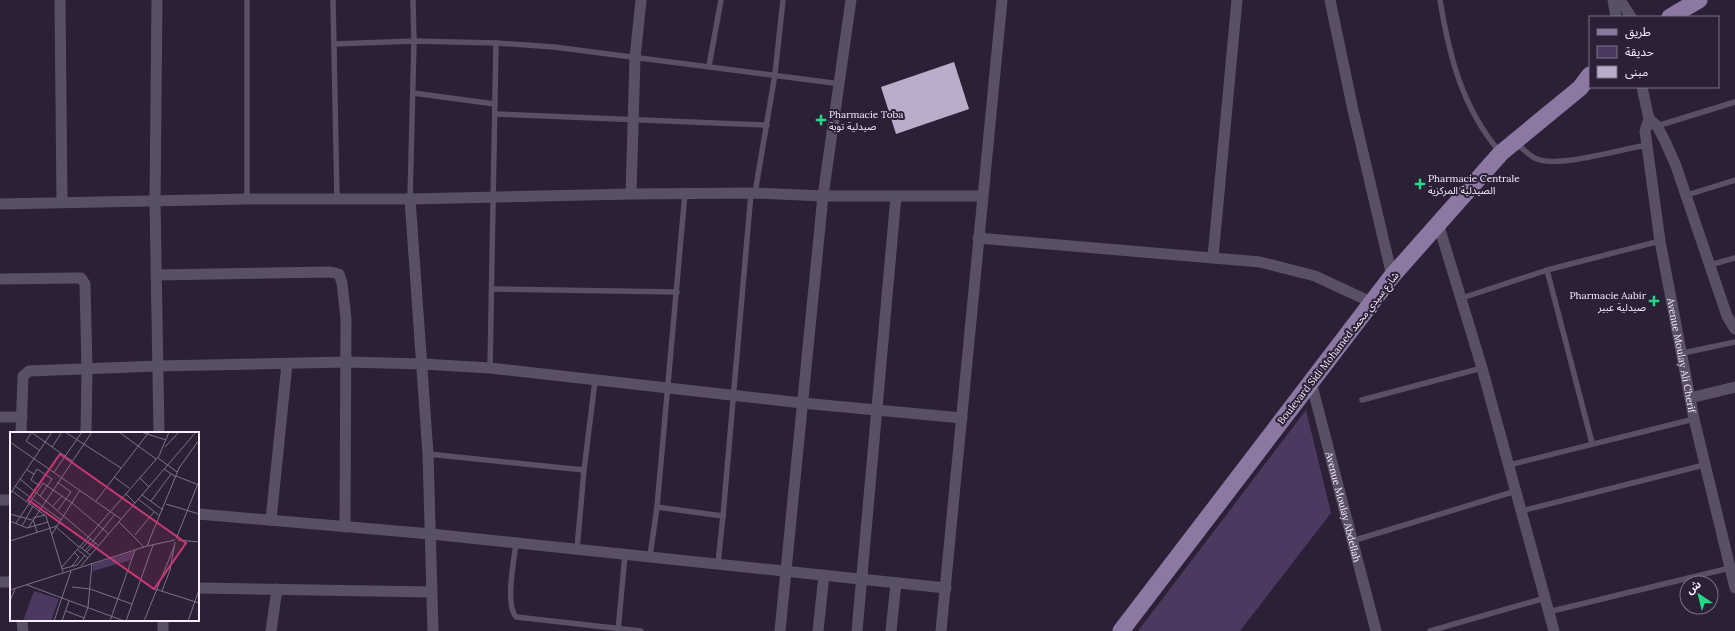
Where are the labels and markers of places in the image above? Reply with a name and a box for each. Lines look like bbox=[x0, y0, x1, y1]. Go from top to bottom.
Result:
place label: Pharmacie Toba صيدلية توبة bbox=[829, 108, 904, 133]
marker: Pharmacie Toba صيدلية توبة bbox=[816, 115, 826, 125]
place label: Pharmacie Centrale الصيدلية المركزية bbox=[1428, 172, 1520, 197]
marker: Pharmacie Centrale الصيدلية المركزية bbox=[1415, 179, 1425, 189]
place label: Pharmacie Aabir صيدلية عبير bbox=[1570, 289, 1647, 314]
marker: Pharmacie Aabir صيدلية عبير bbox=[1649, 296, 1659, 306]

